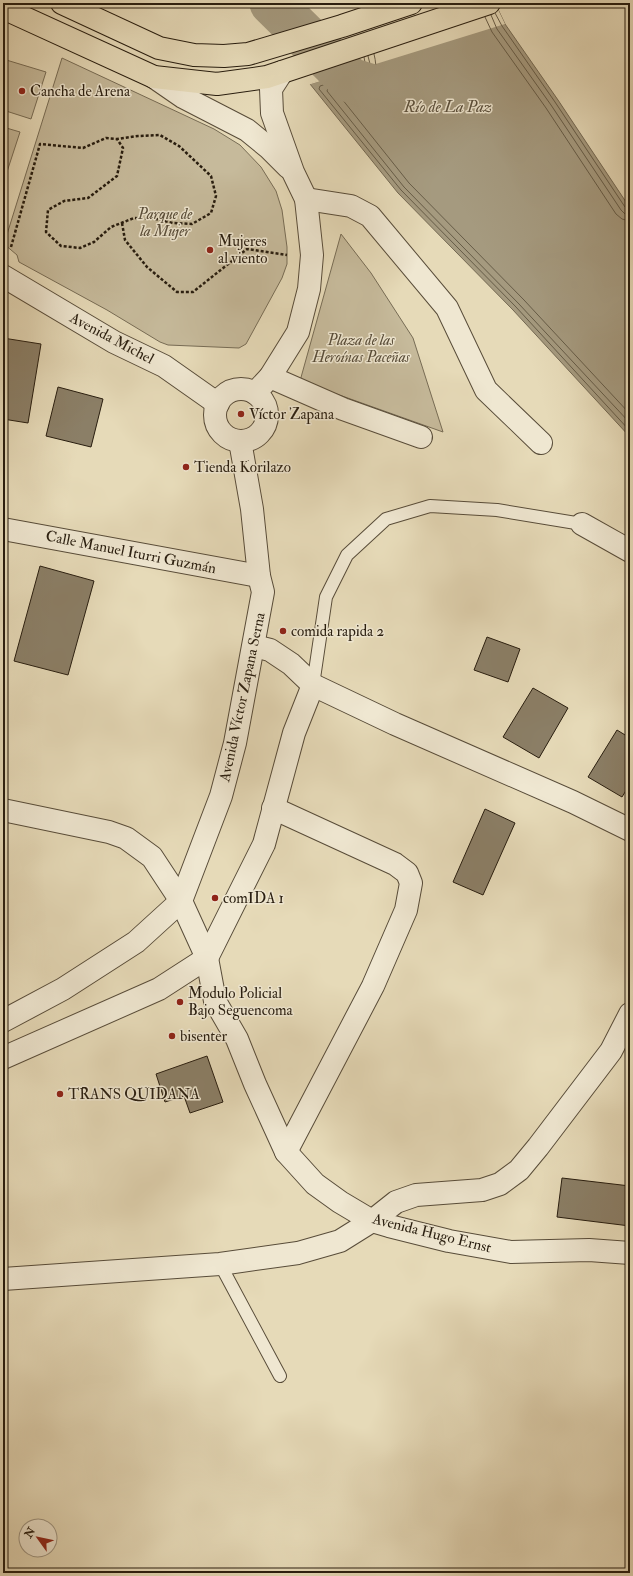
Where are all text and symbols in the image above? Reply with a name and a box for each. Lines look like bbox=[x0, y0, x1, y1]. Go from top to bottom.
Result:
place label: Cancha de Arena bbox=[30, 82, 131, 101]
marker: Cancha de Arena bbox=[17, 86, 27, 96]
water label: Río de La Paz bbox=[403, 97, 492, 117]
park label: Parque de la Mujer bbox=[137, 205, 193, 241]
place label: Mujeres al viento bbox=[218, 232, 268, 268]
marker: Mujeres al viento bbox=[205, 245, 215, 255]
street label: Avenida Michel bbox=[66, 308, 157, 369]
park label: Plaza de las Heroínas Paceñas bbox=[311, 331, 411, 367]
place label: Víctor Zapana bbox=[249, 405, 335, 425]
marker: Víctor Zapana bbox=[236, 409, 246, 419]
place label: Tienda Korilazo bbox=[194, 458, 291, 477]
marker: Tienda Korilazo bbox=[181, 462, 191, 472]
street label: Calle Manuel Iturri Guzmán bbox=[44, 527, 218, 578]
street label: Avenida Víctor Zapana Serna bbox=[215, 610, 271, 785]
place label: comida rapida 2 bbox=[291, 622, 384, 642]
marker: comida rapida 2 bbox=[278, 626, 288, 636]
place label: comIDA 1 bbox=[223, 889, 284, 908]
marker: comIDA 1 bbox=[210, 893, 220, 903]
place label: Modulo Policial Bajo Seguencoma bbox=[188, 984, 294, 1020]
marker: Modulo Policial Bajo Seguencoma bbox=[175, 997, 185, 1007]
place label: bisenter bbox=[180, 1027, 227, 1046]
marker: bisenter bbox=[167, 1031, 177, 1041]
place label: TRANS QUIDANA bbox=[68, 1085, 200, 1104]
marker: TRANS QUIDANA bbox=[55, 1089, 65, 1099]
street label: Avenida Hugo Ernst bbox=[369, 1209, 493, 1257]
north arrow bbox=[18, 1518, 58, 1558]
text: N bbox=[21, 1524, 39, 1541]

